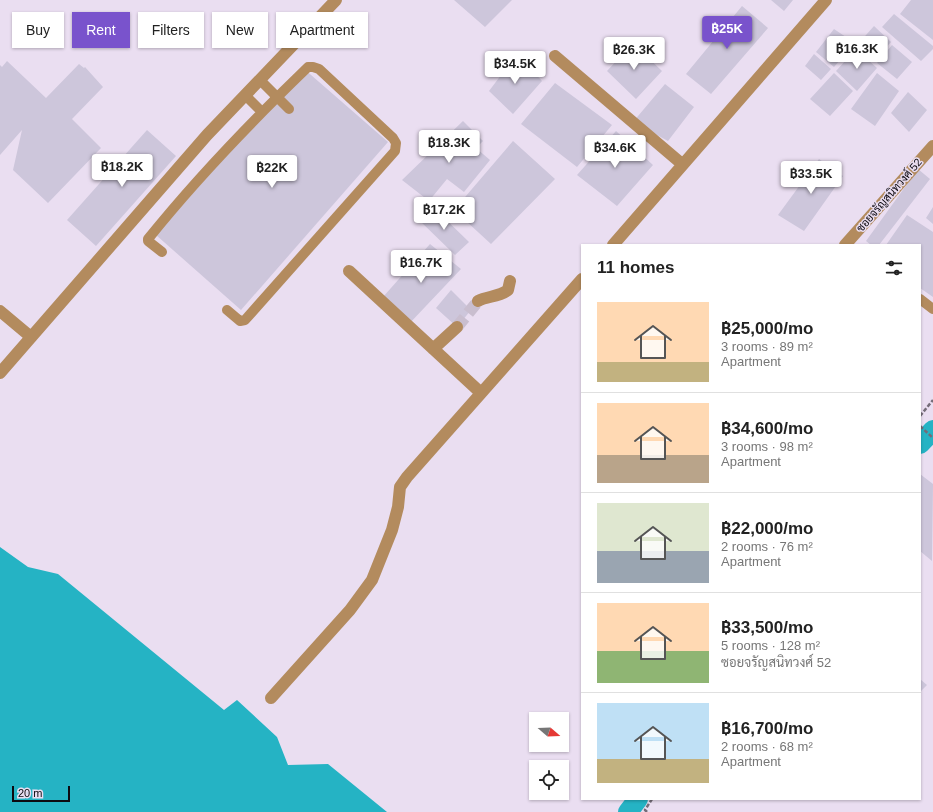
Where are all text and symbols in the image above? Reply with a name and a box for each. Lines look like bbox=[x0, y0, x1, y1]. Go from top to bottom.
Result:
chip: Buy bbox=[12, 12, 64, 48]
chip: Rent bbox=[72, 12, 130, 48]
chip: Filters bbox=[138, 12, 204, 48]
chip: New bbox=[212, 12, 268, 48]
chip: Apartment bbox=[276, 12, 368, 48]
pin: ฿25K bbox=[703, 16, 751, 50]
text: ฿25K bbox=[711, 21, 743, 36]
pin: ฿16.3K bbox=[824, 36, 890, 70]
pin: ฿26.3K bbox=[601, 37, 667, 71]
text: ฿16.3K bbox=[836, 41, 878, 56]
text: ฿26.3K bbox=[613, 42, 655, 57]
pin: ฿34.5K bbox=[482, 51, 548, 85]
text: ฿34.5K bbox=[494, 56, 536, 71]
pin: ฿18.3K bbox=[416, 130, 482, 164]
text: ฿18.3K bbox=[428, 135, 470, 150]
pin: ฿34.6K bbox=[582, 135, 648, 169]
text: ฿34.6K bbox=[594, 140, 636, 155]
pin: ฿18.2K bbox=[89, 154, 155, 188]
pin: ฿22K bbox=[248, 155, 296, 189]
street label: ซอยจรัญสนิทวงศ์ 52 bbox=[852, 155, 925, 235]
text: ฿18.2K bbox=[101, 159, 143, 174]
text: ฿22K bbox=[256, 160, 288, 175]
pin: ฿33.5K bbox=[778, 161, 844, 195]
text: ฿33.5K bbox=[790, 166, 832, 181]
pin: ฿17.2K bbox=[411, 197, 477, 231]
text: ฿17.2K bbox=[423, 202, 465, 217]
pin: ฿16.7K bbox=[388, 250, 454, 284]
text: ฿16.7K bbox=[400, 255, 442, 270]
icon: filters bbox=[883, 257, 905, 279]
text: 11 homes bbox=[597, 258, 675, 277]
icon: home bbox=[629, 318, 677, 366]
text: ฿25,000/mo bbox=[721, 319, 813, 338]
text: 3 rooms · 89 m² bbox=[721, 339, 813, 354]
text: Apartment bbox=[721, 354, 781, 369]
icon: home bbox=[629, 419, 677, 467]
text: ฿34,600/mo bbox=[721, 419, 813, 438]
text: 3 rooms · 98 m² bbox=[721, 439, 813, 454]
text: Apartment bbox=[721, 454, 781, 469]
icon: home bbox=[629, 519, 677, 567]
text: ฿22,000/mo bbox=[721, 519, 813, 538]
text: 2 rooms · 76 m² bbox=[721, 539, 813, 554]
text: Apartment bbox=[721, 554, 781, 569]
text: ฿33,500/mo bbox=[721, 618, 813, 637]
icon: home bbox=[629, 619, 677, 667]
text: 5 rooms · 128 m² bbox=[721, 638, 820, 653]
text: ซอยจรัญสนิทวงศ์ 52 bbox=[721, 655, 831, 670]
north arrow bbox=[529, 712, 569, 752]
map controls bbox=[529, 712, 569, 800]
icon: home bbox=[629, 719, 677, 767]
text: ฿16,700/mo bbox=[721, 719, 813, 738]
text: 2 rooms · 68 m² bbox=[721, 739, 813, 754]
text: Apartment bbox=[721, 754, 781, 769]
button: locate bbox=[529, 760, 569, 800]
scale bar bbox=[12, 784, 70, 803]
text: 20 m bbox=[18, 787, 42, 799]

